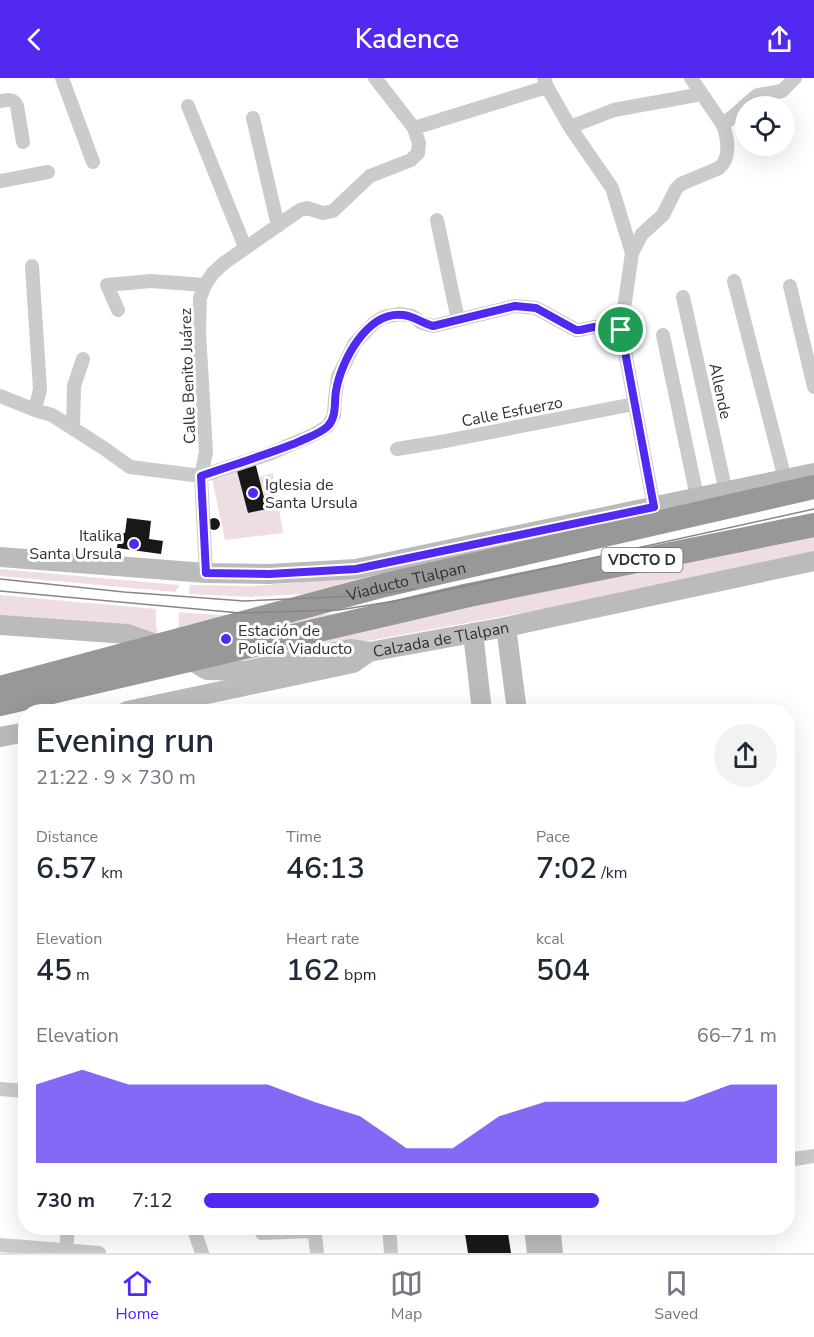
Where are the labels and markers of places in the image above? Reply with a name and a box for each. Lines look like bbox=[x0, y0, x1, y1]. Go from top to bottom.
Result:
pin bbox=[595, 304, 646, 355]
place label: Iglesia de Santa Ursula bbox=[265, 474, 358, 514]
marker: Iglesia de Santa Ursula bbox=[246, 486, 260, 500]
place label: Italika Santa Ursula bbox=[29, 525, 122, 565]
marker: Italika Santa Ursula bbox=[127, 537, 141, 551]
place label: Estación de Policía Viaducto bbox=[238, 620, 352, 660]
marker: Estación de Policía Viaducto bbox=[219, 632, 233, 646]

